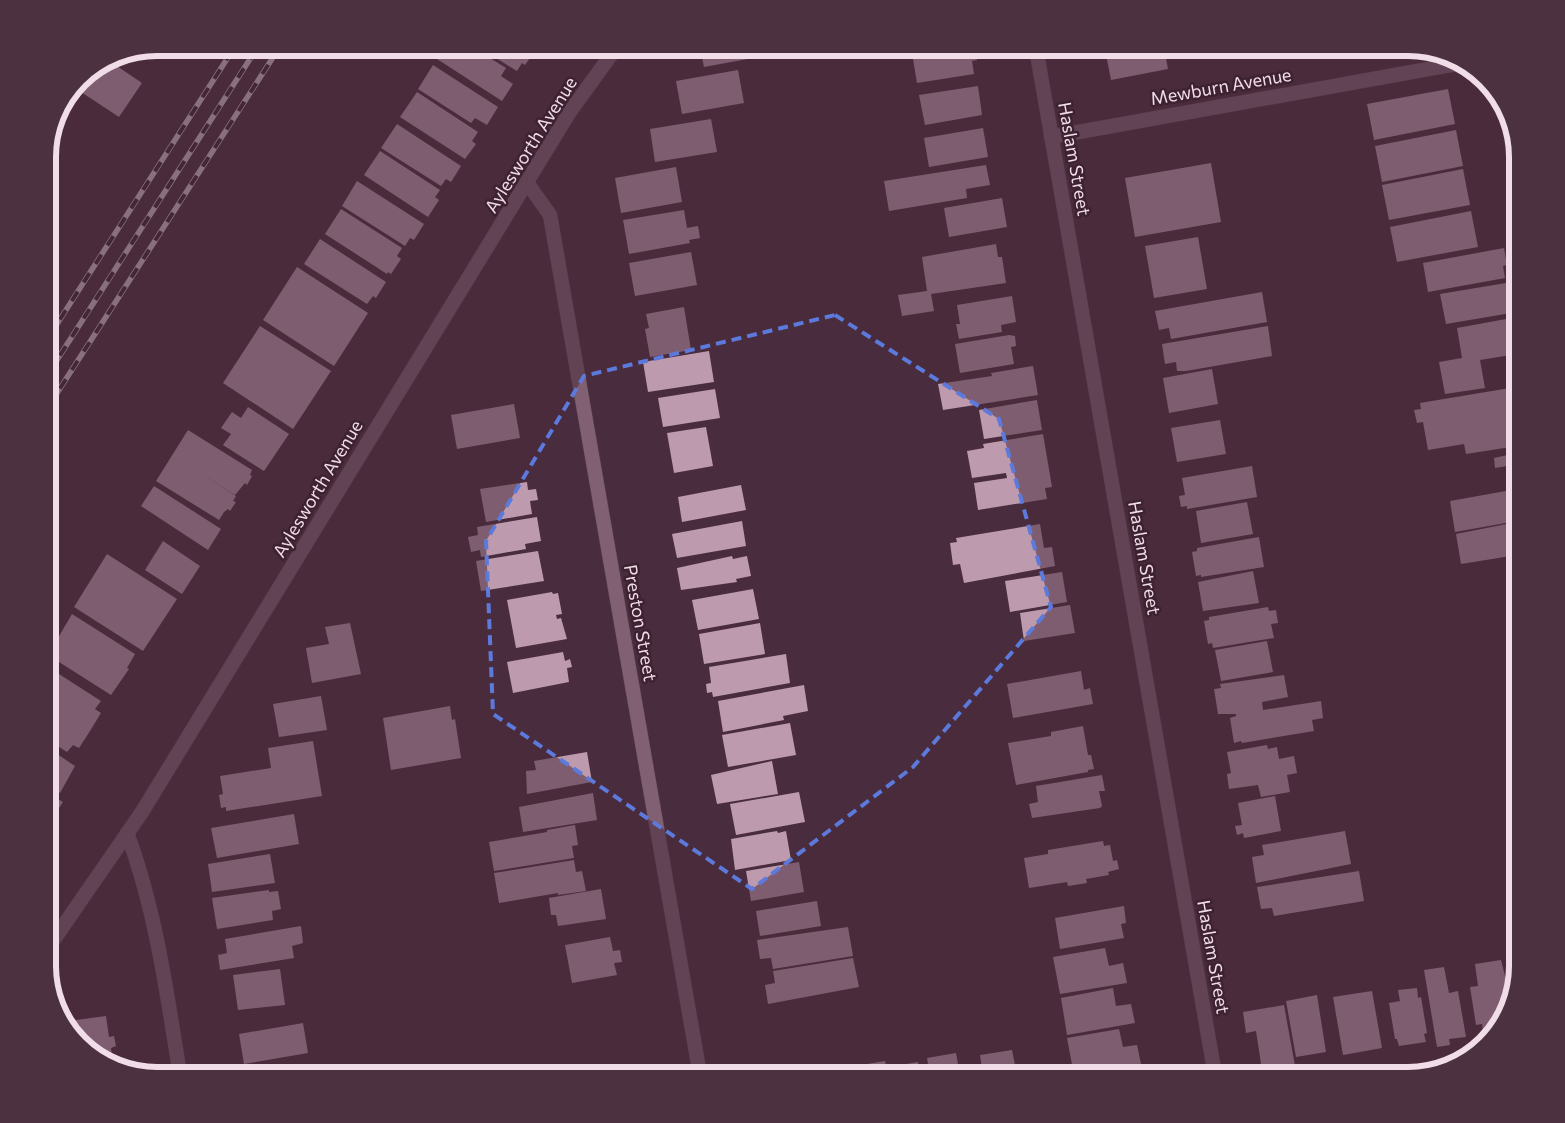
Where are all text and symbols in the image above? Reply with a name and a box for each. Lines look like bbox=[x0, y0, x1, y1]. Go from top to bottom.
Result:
street label: Mewburn Avenue bbox=[1149, 63, 1293, 109]
street label: Aylesworth Avenue bbox=[479, 72, 581, 217]
street label: Haslam Street bbox=[1054, 100, 1096, 217]
street label: Aylesworth Avenue bbox=[267, 416, 367, 561]
street label: Haslam Street bbox=[1124, 499, 1166, 616]
street label: Preston Street bbox=[620, 563, 662, 683]
street label: Haslam Street bbox=[1193, 898, 1235, 1015]

